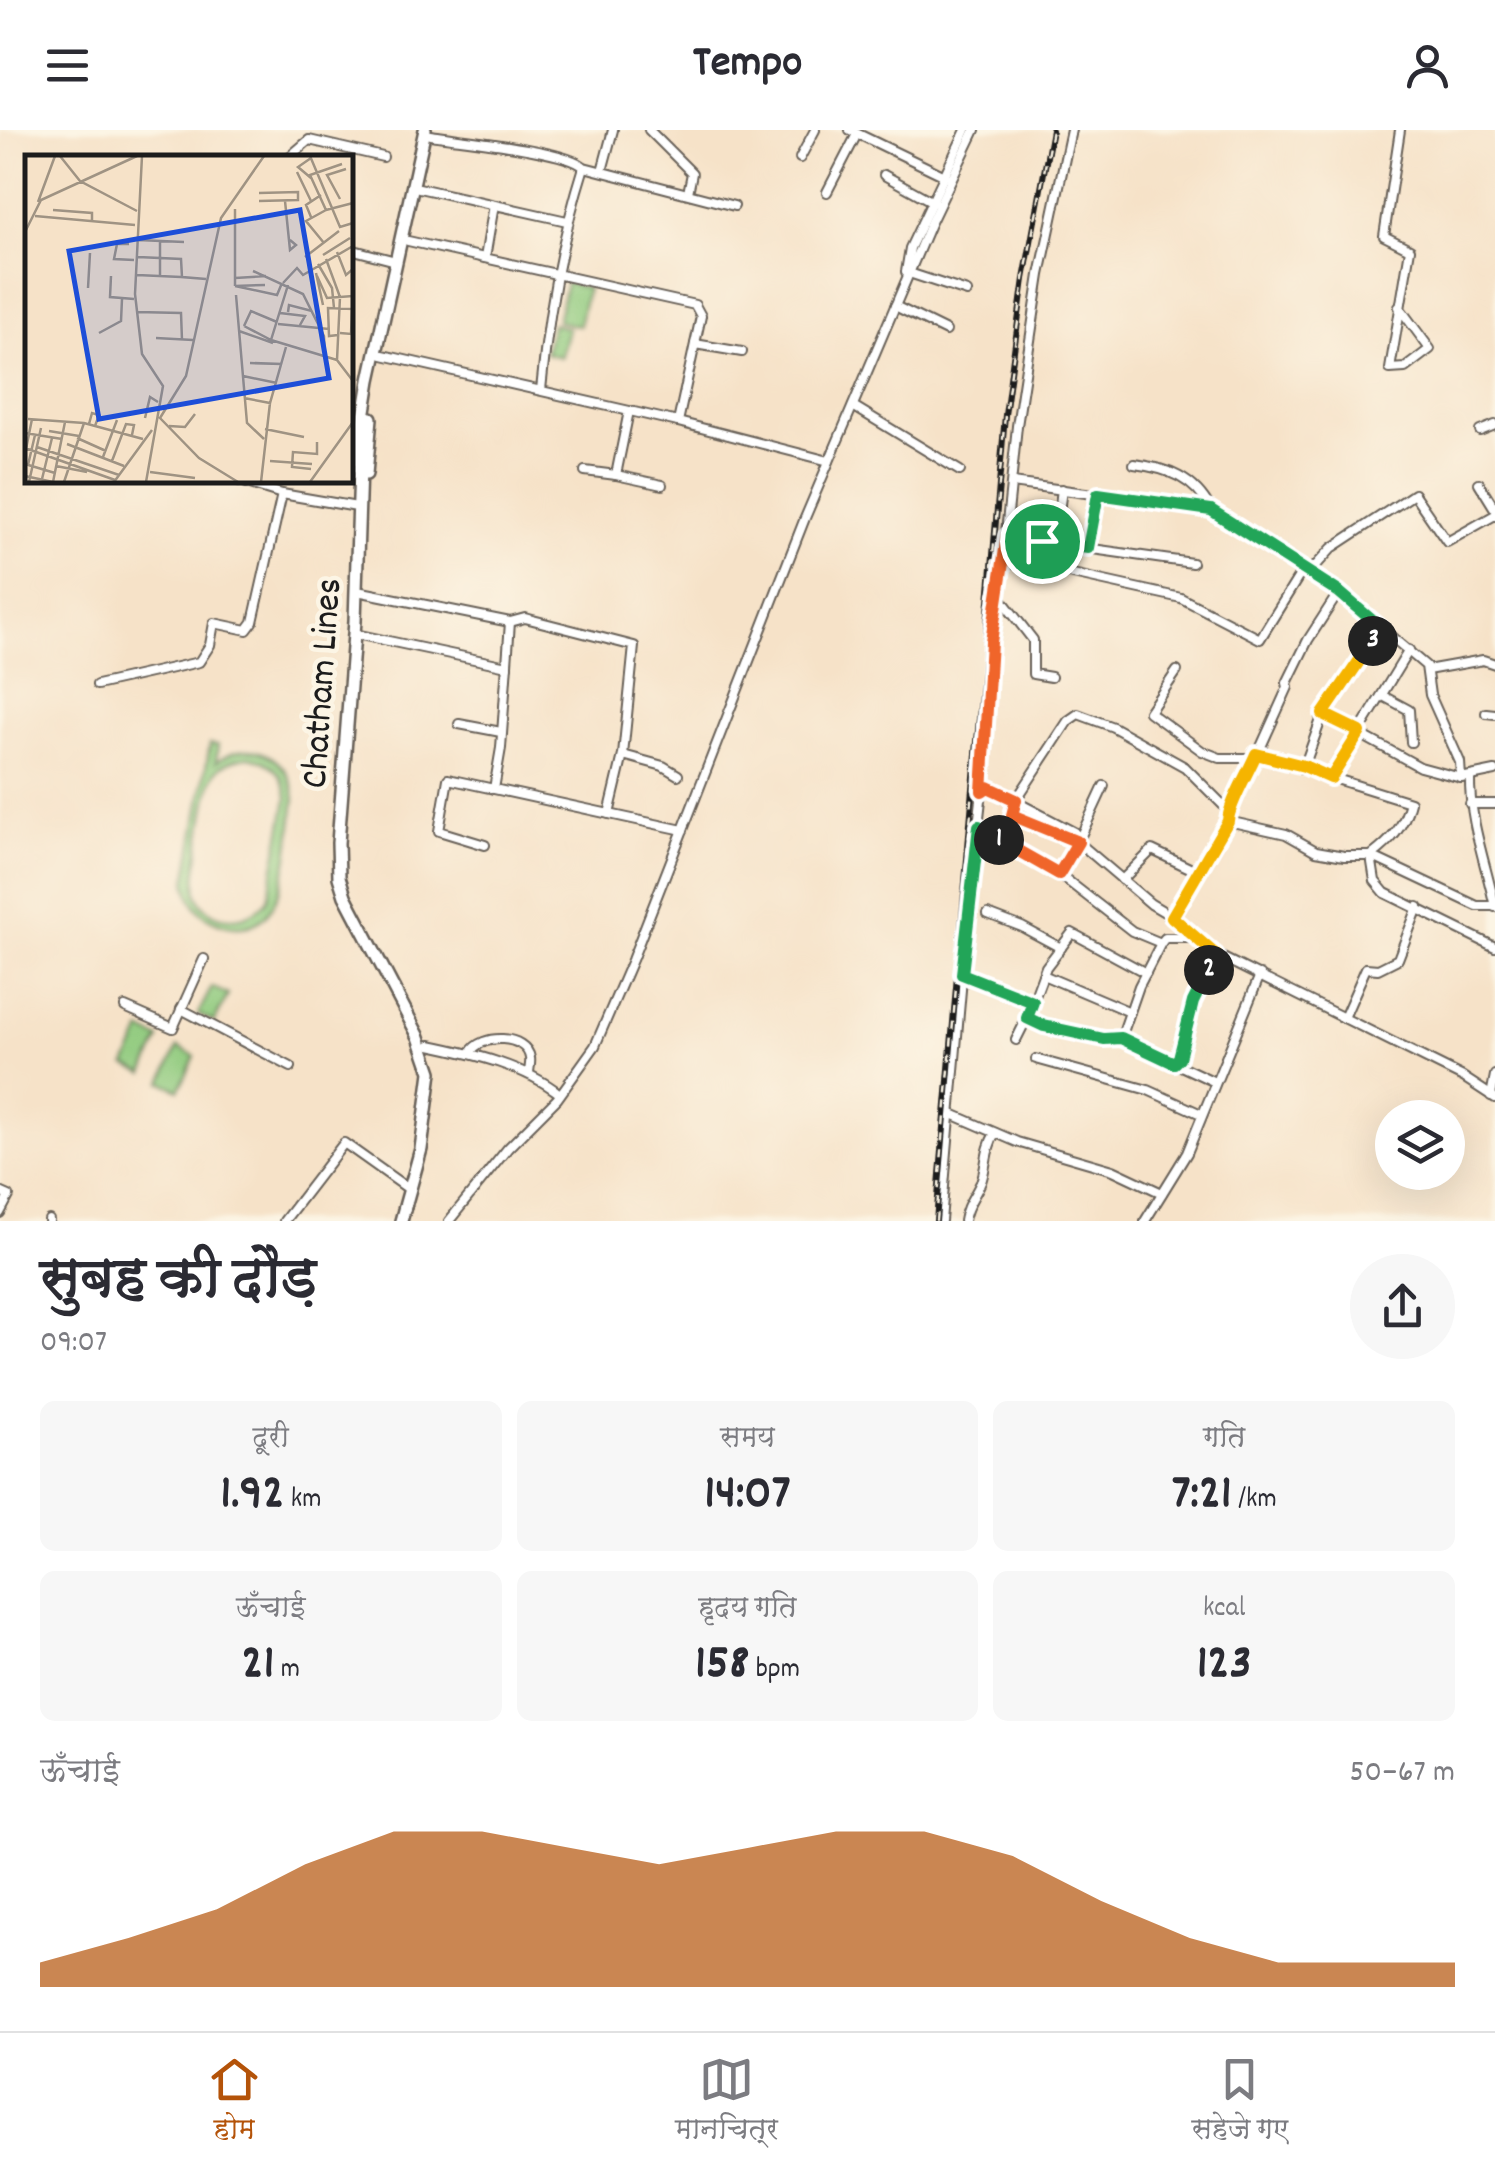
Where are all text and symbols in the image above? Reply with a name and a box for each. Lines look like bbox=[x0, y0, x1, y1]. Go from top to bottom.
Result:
text: Tempo bbox=[693, 33, 802, 97]
icon: menu bbox=[40, 38, 95, 93]
icon: person bbox=[1400, 38, 1455, 93]
inset map bbox=[25, 155, 352, 482]
pin bbox=[1000, 499, 1085, 584]
icon: arrive bbox=[1015, 514, 1070, 569]
street label: Chatham Lines bbox=[290, 576, 359, 790]
pin: 3 bbox=[1348, 616, 1398, 666]
text: 3 bbox=[1367, 621, 1379, 661]
pin: 1 bbox=[974, 815, 1024, 865]
text: 1 bbox=[996, 820, 1002, 860]
pin: 2 bbox=[1184, 945, 1234, 995]
text: 2 bbox=[1203, 950, 1215, 990]
map controls bbox=[1375, 1100, 1465, 1190]
button: layers bbox=[1375, 1100, 1465, 1190]
text: सुबह की दौड़ bbox=[40, 1244, 316, 1323]
button: share bbox=[1350, 1254, 1455, 1359]
text: 09:07 bbox=[40, 1321, 107, 1367]
text: दूरी bbox=[253, 1420, 289, 1460]
text: समय bbox=[720, 1420, 775, 1460]
text: गति bbox=[1203, 1420, 1245, 1460]
text: 1.92 bbox=[220, 1460, 284, 1532]
text: 14:07 bbox=[704, 1460, 791, 1532]
text: 7:21 bbox=[1171, 1460, 1232, 1532]
text: km bbox=[284, 1481, 321, 1521]
text: /km bbox=[1232, 1481, 1277, 1521]
text: ऊँचाई bbox=[236, 1590, 306, 1630]
text: हृदय गति bbox=[698, 1590, 797, 1630]
text: kcal bbox=[1203, 1590, 1245, 1630]
text: 21 bbox=[242, 1630, 274, 1702]
text: 158 bbox=[695, 1630, 749, 1702]
text: 123 bbox=[1197, 1630, 1252, 1702]
text: m bbox=[274, 1651, 300, 1691]
text: bpm bbox=[749, 1651, 800, 1691]
text: ऊँचाई bbox=[40, 1751, 120, 1797]
text: 50–67 m bbox=[1350, 1751, 1455, 1797]
tab: होम bbox=[207, 2052, 262, 2152]
tab: मानचित्र bbox=[675, 2052, 778, 2152]
tab: सहेजे गए bbox=[1192, 2052, 1288, 2152]

